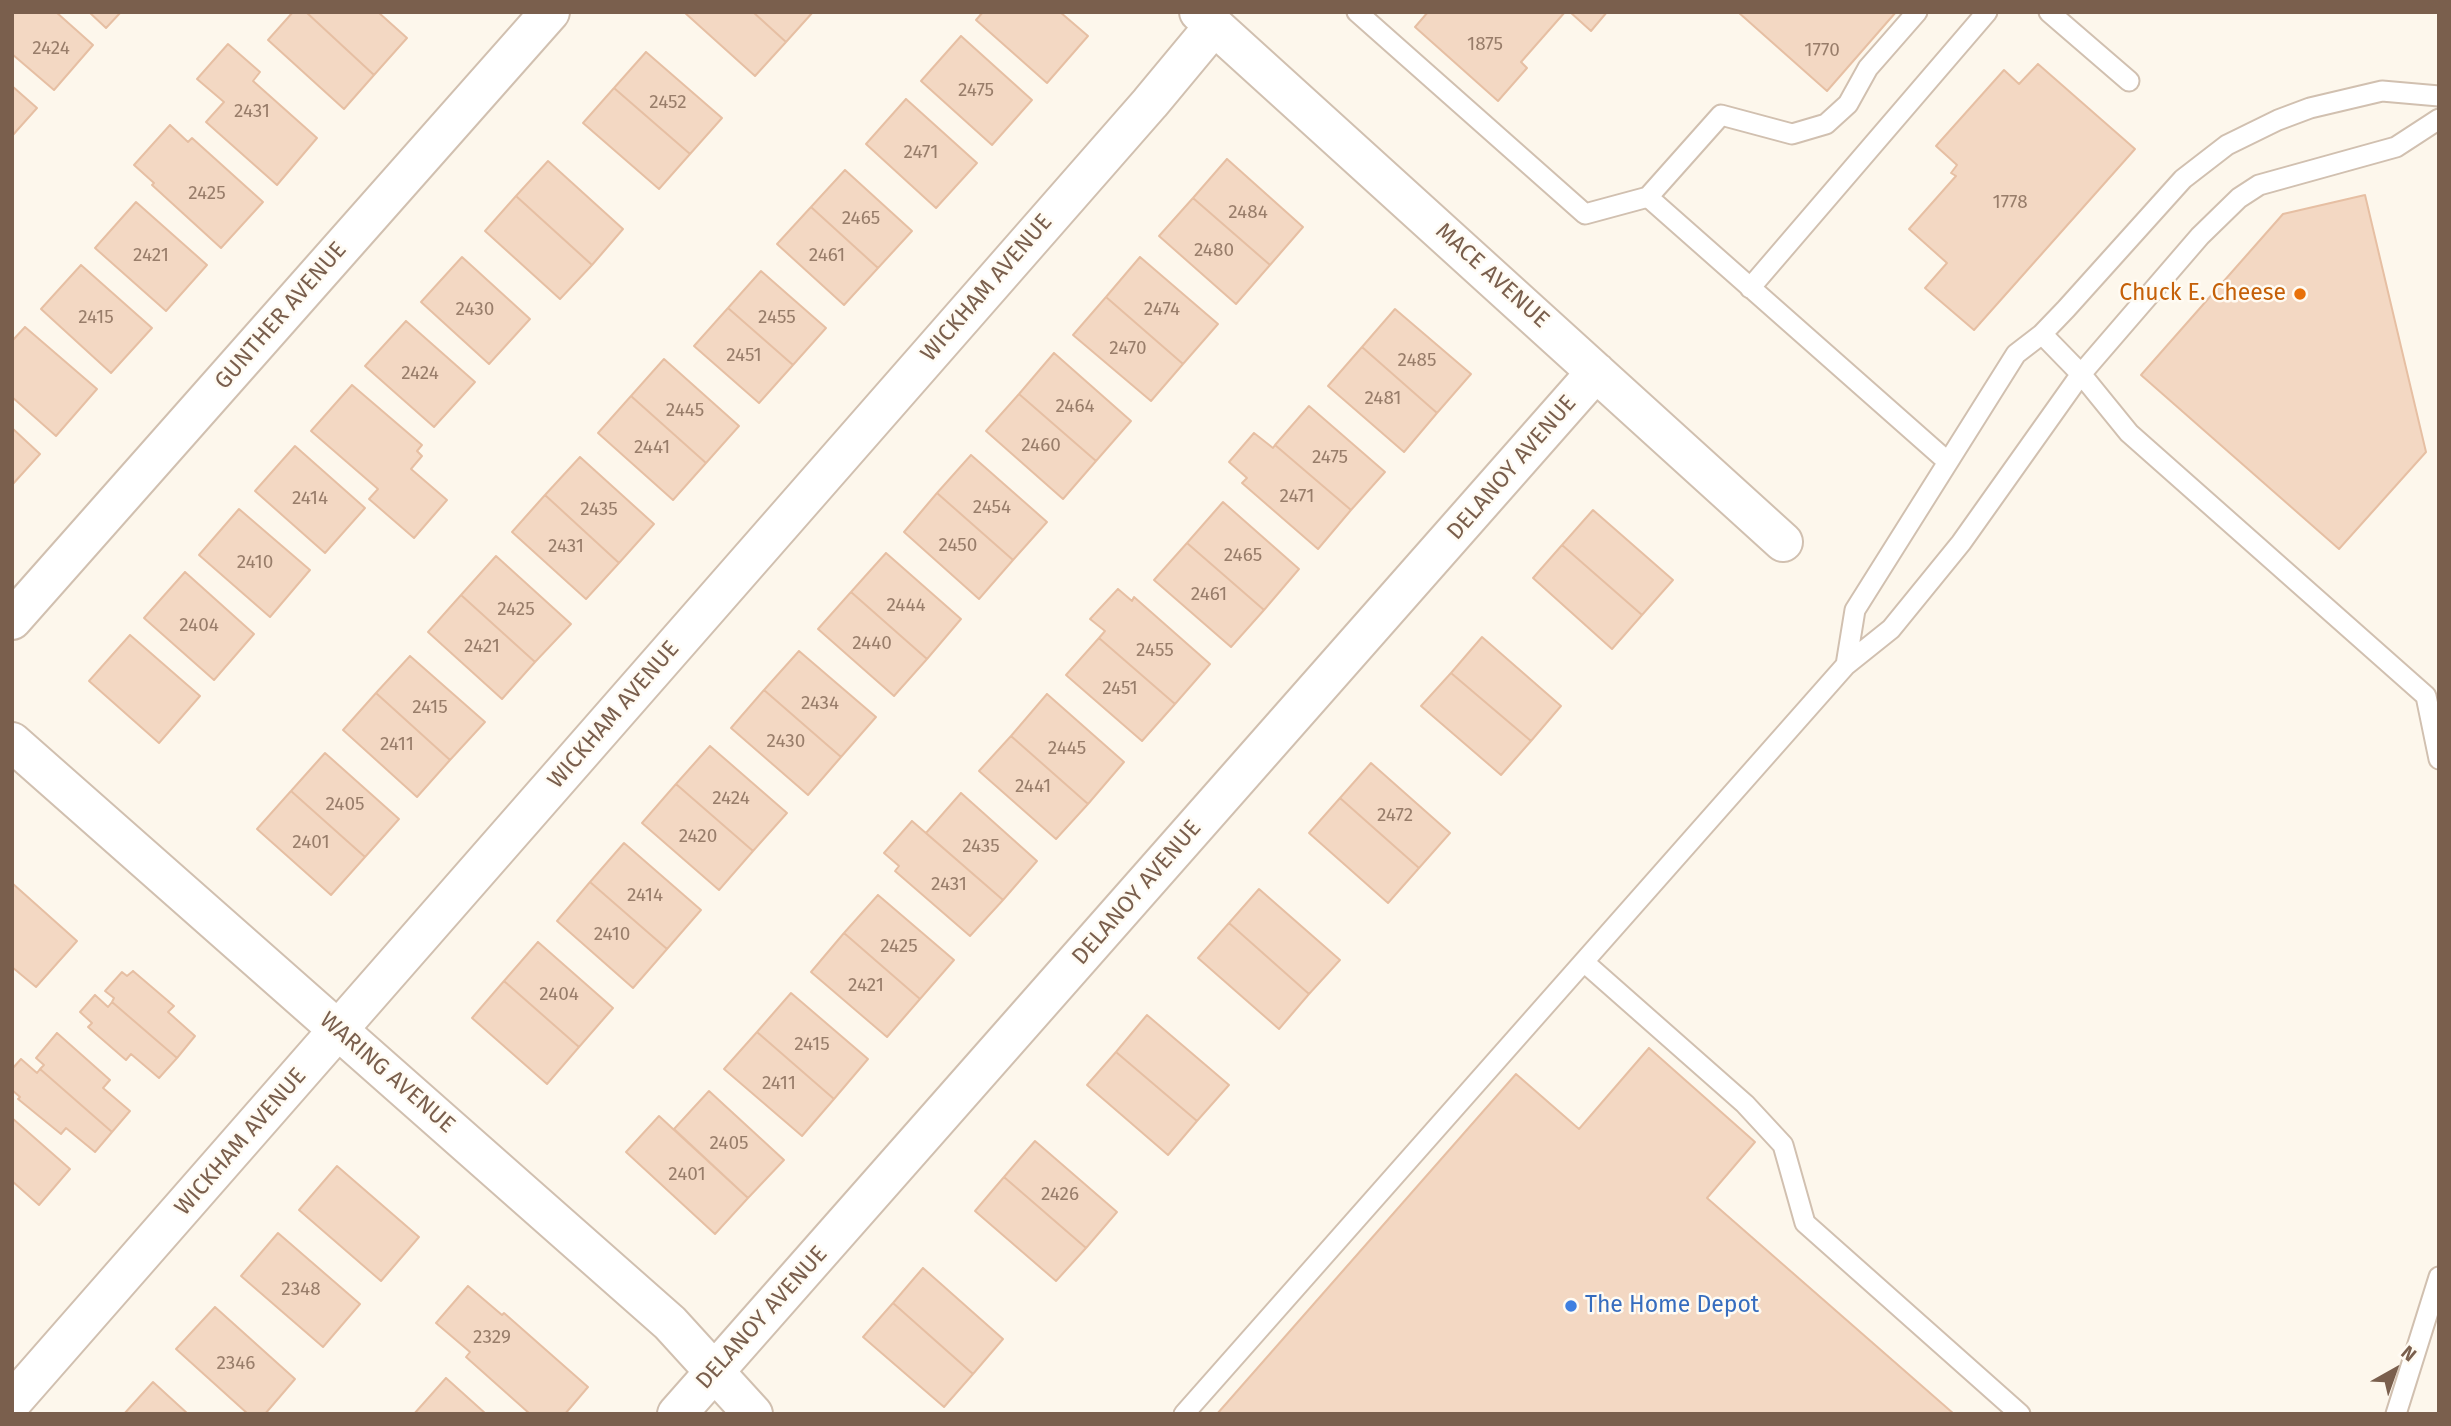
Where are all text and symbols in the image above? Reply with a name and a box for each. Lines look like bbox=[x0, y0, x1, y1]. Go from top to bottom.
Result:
house number: 1875 bbox=[1467, 34, 1503, 56]
house number: 2424 bbox=[32, 38, 70, 60]
house number: 1770 bbox=[1804, 40, 1840, 62]
house number: 2475 bbox=[958, 80, 994, 102]
house number: 2452 bbox=[649, 92, 687, 114]
house number: 2431 bbox=[234, 101, 270, 123]
house number: 2471 bbox=[904, 142, 938, 164]
house number: 2425 bbox=[188, 183, 226, 205]
house number: 1778 bbox=[1992, 192, 2028, 214]
house number: 2484 bbox=[1228, 202, 1268, 224]
house number: 2465 bbox=[842, 208, 880, 230]
street label: WICKHAM AVENUE bbox=[916, 209, 1058, 367]
street label: MACE AVENUE bbox=[1430, 218, 1554, 334]
street label: GUNTHER AVENUE bbox=[209, 237, 353, 395]
house number: 2480 bbox=[1194, 240, 1234, 262]
house number: 2421 bbox=[133, 245, 169, 267]
house number: 2461 bbox=[809, 245, 845, 267]
place label: Chuck E. Cheese bbox=[2119, 280, 2286, 308]
marker: Chuck E. Cheese bbox=[2292, 286, 2308, 302]
house number: 2430 bbox=[456, 299, 494, 321]
house number: 2474 bbox=[1144, 299, 1180, 321]
house number: 2415 bbox=[78, 307, 114, 329]
house number: 2455 bbox=[758, 307, 796, 329]
house number: 2470 bbox=[1109, 338, 1147, 360]
house number: 2451 bbox=[726, 345, 762, 367]
house number: 2485 bbox=[1398, 350, 1436, 372]
house number: 2424 bbox=[401, 363, 439, 385]
house number: 2481 bbox=[1364, 388, 1402, 410]
street label: DELANOY AVENUE bbox=[1442, 390, 1582, 546]
house number: 2464 bbox=[1055, 396, 1095, 418]
house number: 2445 bbox=[666, 400, 704, 422]
house number: 2460 bbox=[1021, 435, 1061, 457]
house number: 2441 bbox=[634, 437, 670, 459]
house number: 2475 bbox=[1312, 447, 1348, 469]
house number: 2471 bbox=[1280, 486, 1314, 508]
house number: 2414 bbox=[292, 488, 328, 510]
house number: 2454 bbox=[973, 497, 1011, 519]
house number: 2435 bbox=[580, 499, 618, 521]
house number: 2450 bbox=[939, 535, 977, 557]
house number: 2431 bbox=[548, 536, 584, 558]
house number: 2465 bbox=[1224, 545, 1262, 567]
house number: 2410 bbox=[237, 552, 273, 574]
house number: 2461 bbox=[1191, 584, 1227, 606]
house number: 2444 bbox=[886, 595, 926, 617]
house number: 2425 bbox=[497, 599, 535, 621]
house number: 2404 bbox=[179, 615, 219, 637]
house number: 2440 bbox=[852, 633, 892, 655]
house number: 2421 bbox=[464, 636, 500, 658]
street label: WICKHAM AVENUE bbox=[543, 636, 685, 794]
house number: 2455 bbox=[1136, 640, 1174, 662]
house number: 2451 bbox=[1102, 678, 1138, 700]
house number: 2434 bbox=[801, 693, 839, 715]
house number: 2415 bbox=[412, 697, 448, 719]
house number: 2430 bbox=[767, 731, 805, 753]
house number: 2411 bbox=[380, 734, 414, 756]
house number: 2445 bbox=[1048, 738, 1086, 760]
house number: 2441 bbox=[1015, 776, 1051, 798]
house number: 2424 bbox=[712, 788, 750, 810]
house number: 2405 bbox=[325, 794, 365, 816]
house number: 2472 bbox=[1377, 805, 1413, 827]
street label: DELANOY AVENUE bbox=[1067, 815, 1207, 971]
house number: 2420 bbox=[679, 826, 717, 848]
house number: 2401 bbox=[292, 832, 330, 854]
house number: 2435 bbox=[962, 836, 1000, 858]
house number: 2431 bbox=[931, 874, 967, 896]
house number: 2414 bbox=[627, 885, 663, 907]
house number: 2410 bbox=[594, 924, 630, 946]
house number: 2425 bbox=[880, 936, 918, 958]
house number: 2421 bbox=[848, 975, 884, 997]
house number: 2404 bbox=[539, 984, 579, 1006]
street label: WARING AVENUE bbox=[314, 1007, 460, 1139]
house number: 2415 bbox=[794, 1034, 830, 1056]
street label: WICKHAM AVENUE bbox=[170, 1063, 312, 1221]
house number: 2411 bbox=[762, 1073, 796, 1095]
house number: 2405 bbox=[709, 1133, 749, 1155]
house number: 2401 bbox=[668, 1164, 706, 1186]
house number: 2426 bbox=[1041, 1184, 1079, 1206]
street label: DELANOY AVENUE bbox=[691, 1241, 833, 1395]
house number: 2348 bbox=[281, 1279, 321, 1301]
place label: The Home Depot bbox=[1585, 1292, 1759, 1320]
marker: The Home Depot bbox=[1563, 1298, 1579, 1314]
house number: 2329 bbox=[473, 1327, 511, 1349]
north arrow bbox=[2360, 1335, 2430, 1405]
text: N bbox=[2397, 1341, 2421, 1366]
house number: 2346 bbox=[217, 1353, 255, 1375]

